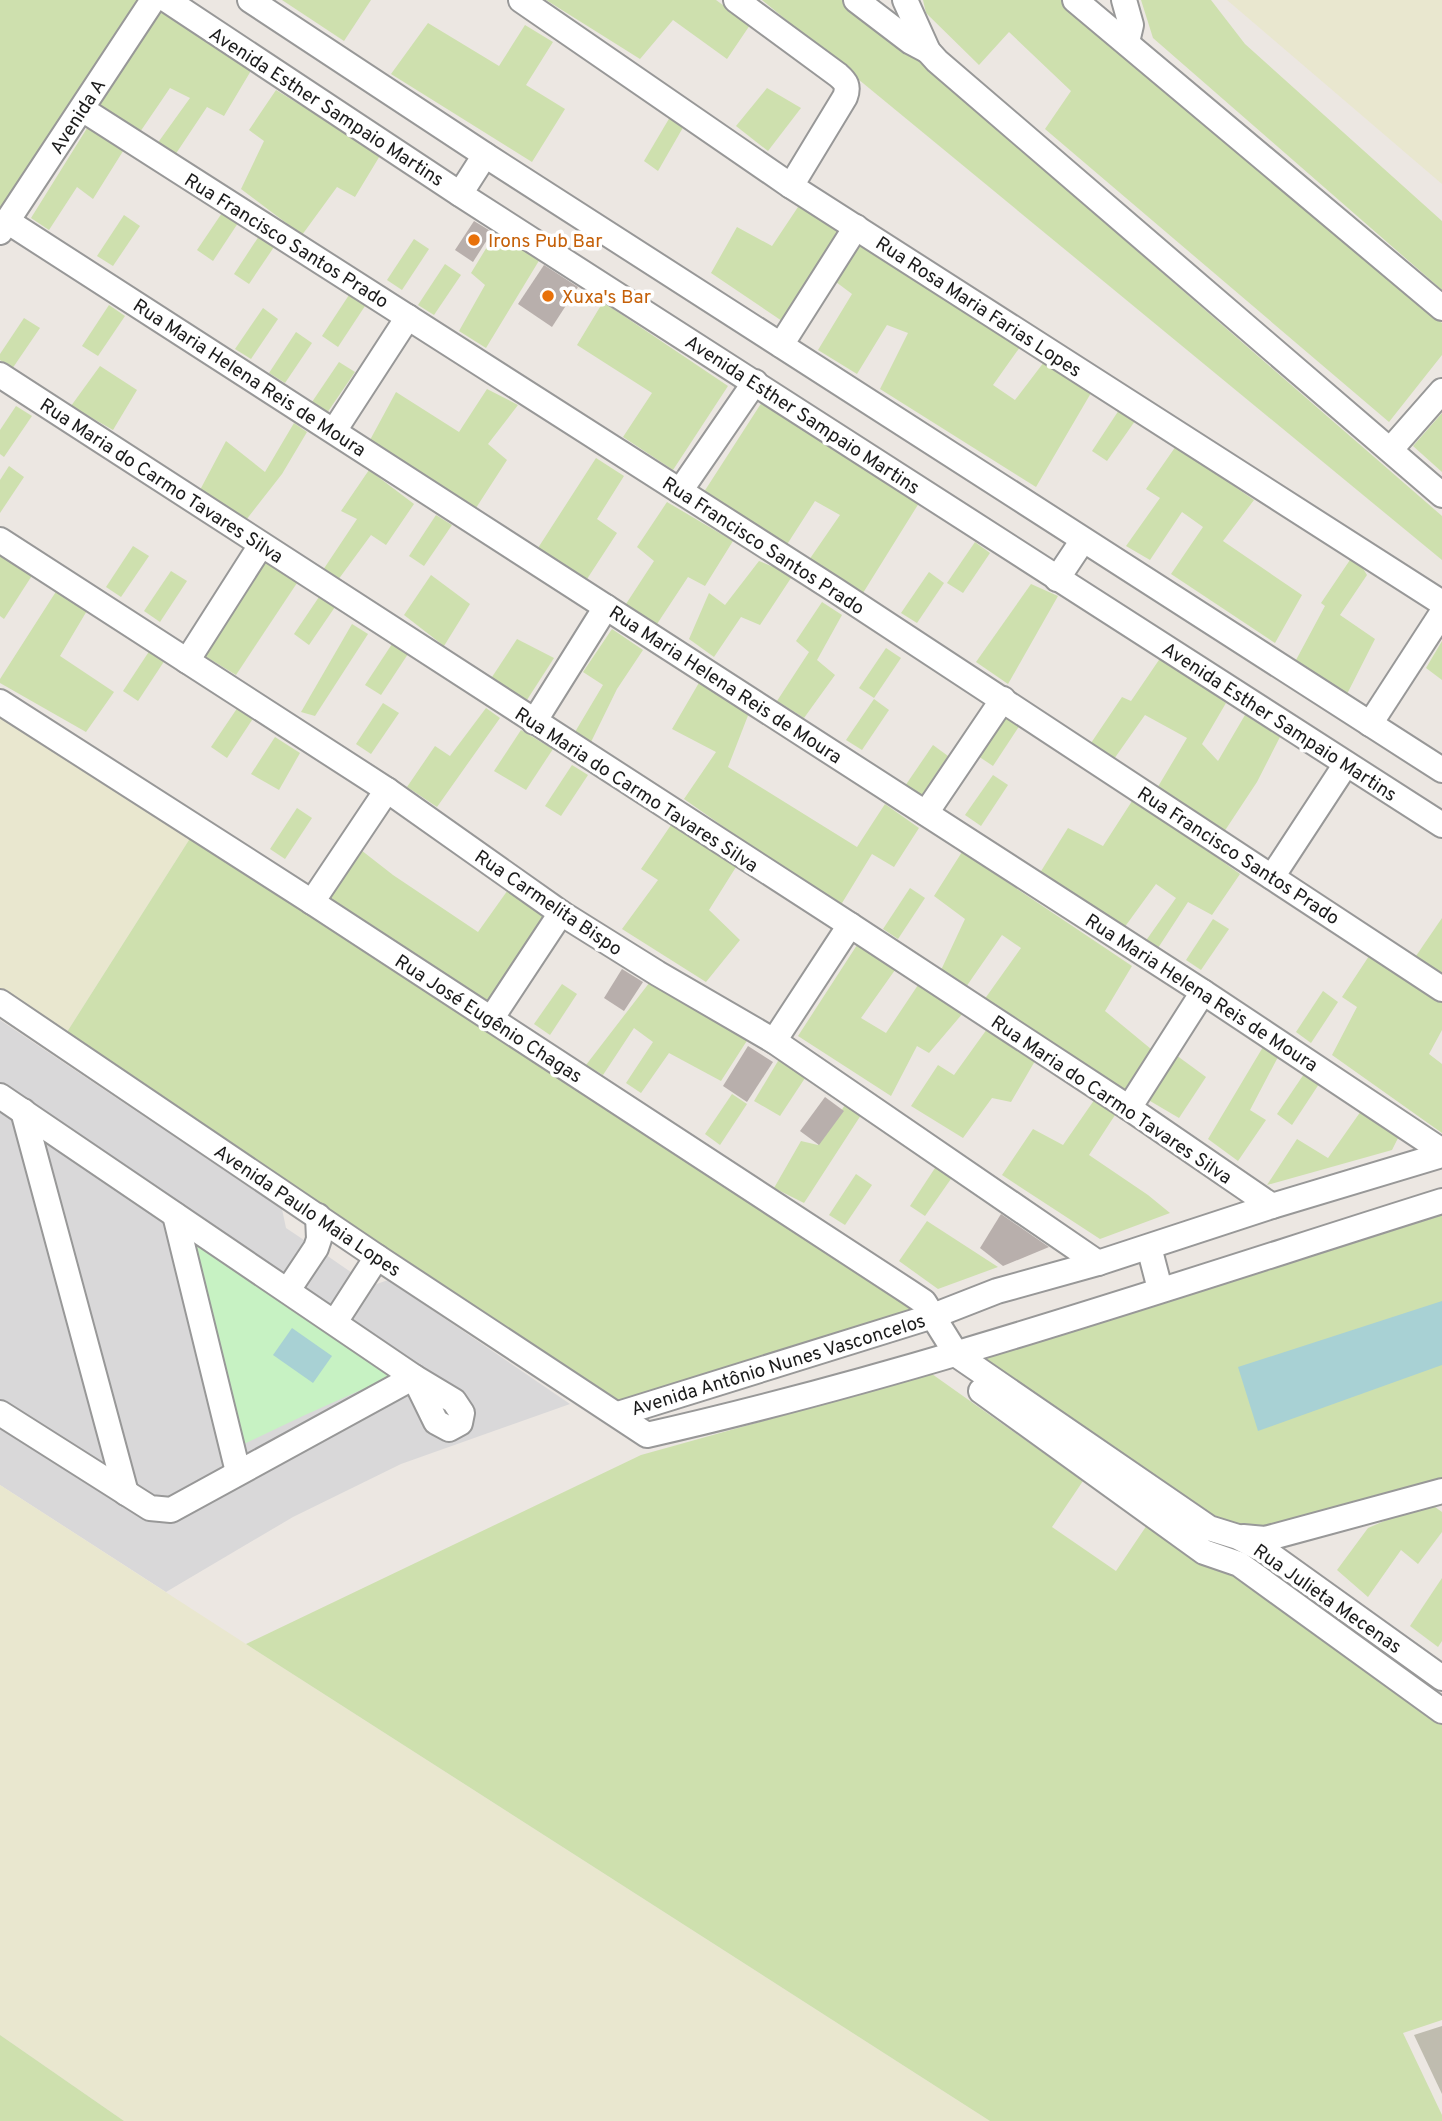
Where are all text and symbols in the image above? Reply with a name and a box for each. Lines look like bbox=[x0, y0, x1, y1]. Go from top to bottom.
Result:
street label: Avenida Esther Sampaio Martins bbox=[204, 23, 448, 193]
street label: Avenida A bbox=[46, 75, 112, 159]
street label: Rua Francisco Santos Prado bbox=[179, 169, 392, 314]
place label: Irons Pub Bar bbox=[488, 230, 603, 254]
marker: Irons Pub Bar bbox=[466, 232, 482, 248]
street label: Rua Rosa Maria Farias Lopes bbox=[870, 232, 1085, 383]
place label: Xuxa's Bar bbox=[562, 286, 652, 310]
marker: Xuxa's Bar bbox=[540, 288, 556, 304]
street label: Rua Maria Helena Reis de Moura bbox=[128, 294, 370, 463]
street label: Avenida Esther Sampaio Martins bbox=[680, 331, 924, 501]
street label: Rua Maria do Carmo Tavares Silva bbox=[35, 394, 287, 570]
street label: Rua Francisco Santos Prado bbox=[657, 472, 869, 621]
street label: Rua Maria Helena Reis de Moura bbox=[604, 601, 846, 770]
street label: Avenida Esther Sampaio Martins bbox=[1157, 638, 1401, 808]
street label: Rua Maria do Carmo Tavares Silva bbox=[510, 703, 762, 879]
street label: Rua Francisco Santos Prado bbox=[1132, 782, 1344, 931]
street label: Rua Carmelita Bispo bbox=[469, 845, 626, 962]
street label: Rua Maria Helena Reis de Moura bbox=[1080, 909, 1322, 1078]
street label: Rua José Eugênio Chagas bbox=[390, 950, 586, 1089]
street label: Rua Maria do Carmo Tavares Silva bbox=[986, 1011, 1236, 1190]
street label: Avenida Paulo Maia Lopes bbox=[209, 1140, 405, 1283]
street label: Avenida Antônio Nunes Vasconcelos bbox=[628, 1310, 929, 1422]
street label: Rua Julieta Mecenas bbox=[1248, 1539, 1406, 1660]

